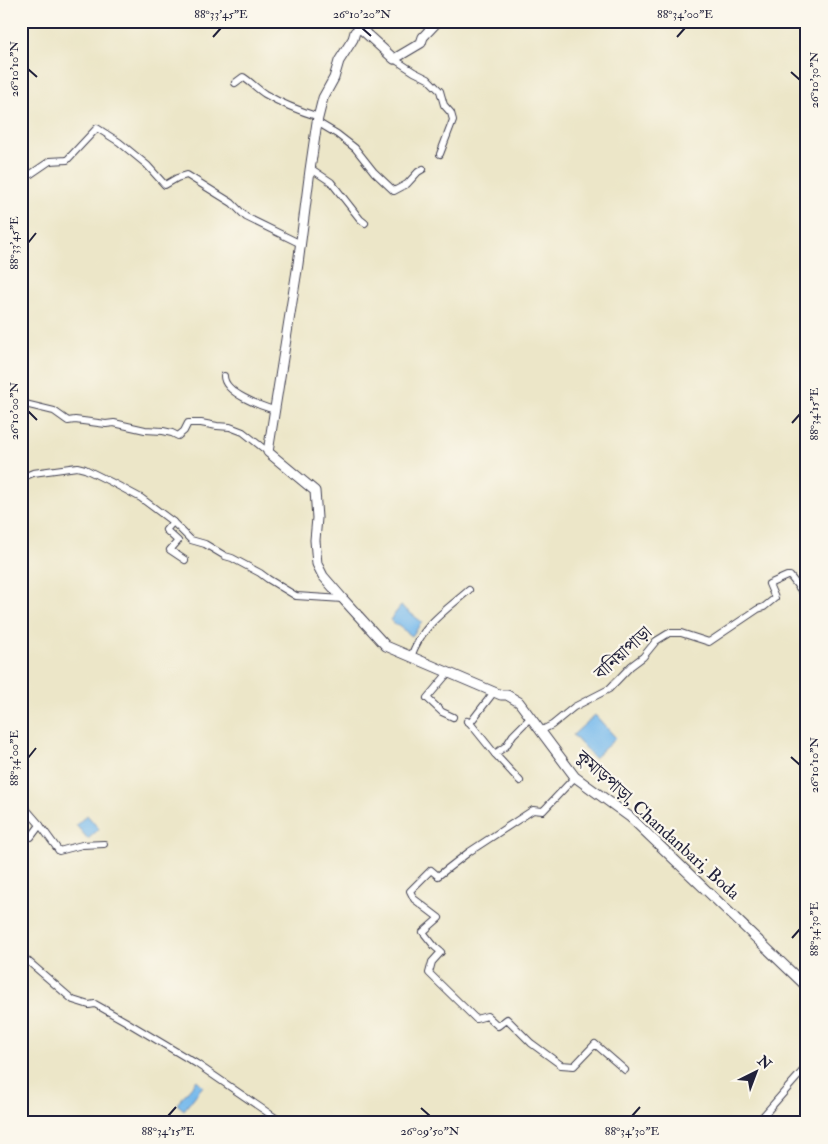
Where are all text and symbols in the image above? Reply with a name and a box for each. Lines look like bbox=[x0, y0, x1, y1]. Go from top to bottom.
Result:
text: 88°33'45"E bbox=[194, 7, 248, 22]
text: 26°10'20"N bbox=[333, 7, 391, 22]
text: 88°34'00"E bbox=[657, 7, 713, 22]
text: 26°10'10"N bbox=[7, 41, 22, 97]
text: 26°10'30"N bbox=[807, 51, 822, 108]
text: 88°33'45"E bbox=[7, 216, 22, 270]
text: 26°10'00"N bbox=[7, 382, 22, 440]
text: 88°34'15"E bbox=[807, 387, 822, 441]
street label: বানিয়াপাড়া bbox=[589, 621, 657, 686]
text: 88°34'00"E bbox=[7, 730, 22, 786]
text: 26°10'10"N bbox=[807, 737, 822, 793]
street label: কুমাড়পাড়া, Chandanbari, Boda bbox=[571, 745, 745, 905]
text: 88°34'30"E bbox=[807, 902, 822, 956]
north arrow bbox=[730, 1046, 780, 1096]
text: N bbox=[753, 1052, 775, 1074]
text: 88°34'15"E bbox=[141, 1124, 195, 1139]
text: 26°09'50"N bbox=[400, 1124, 460, 1139]
text: 88°34'30"E bbox=[605, 1124, 659, 1139]

